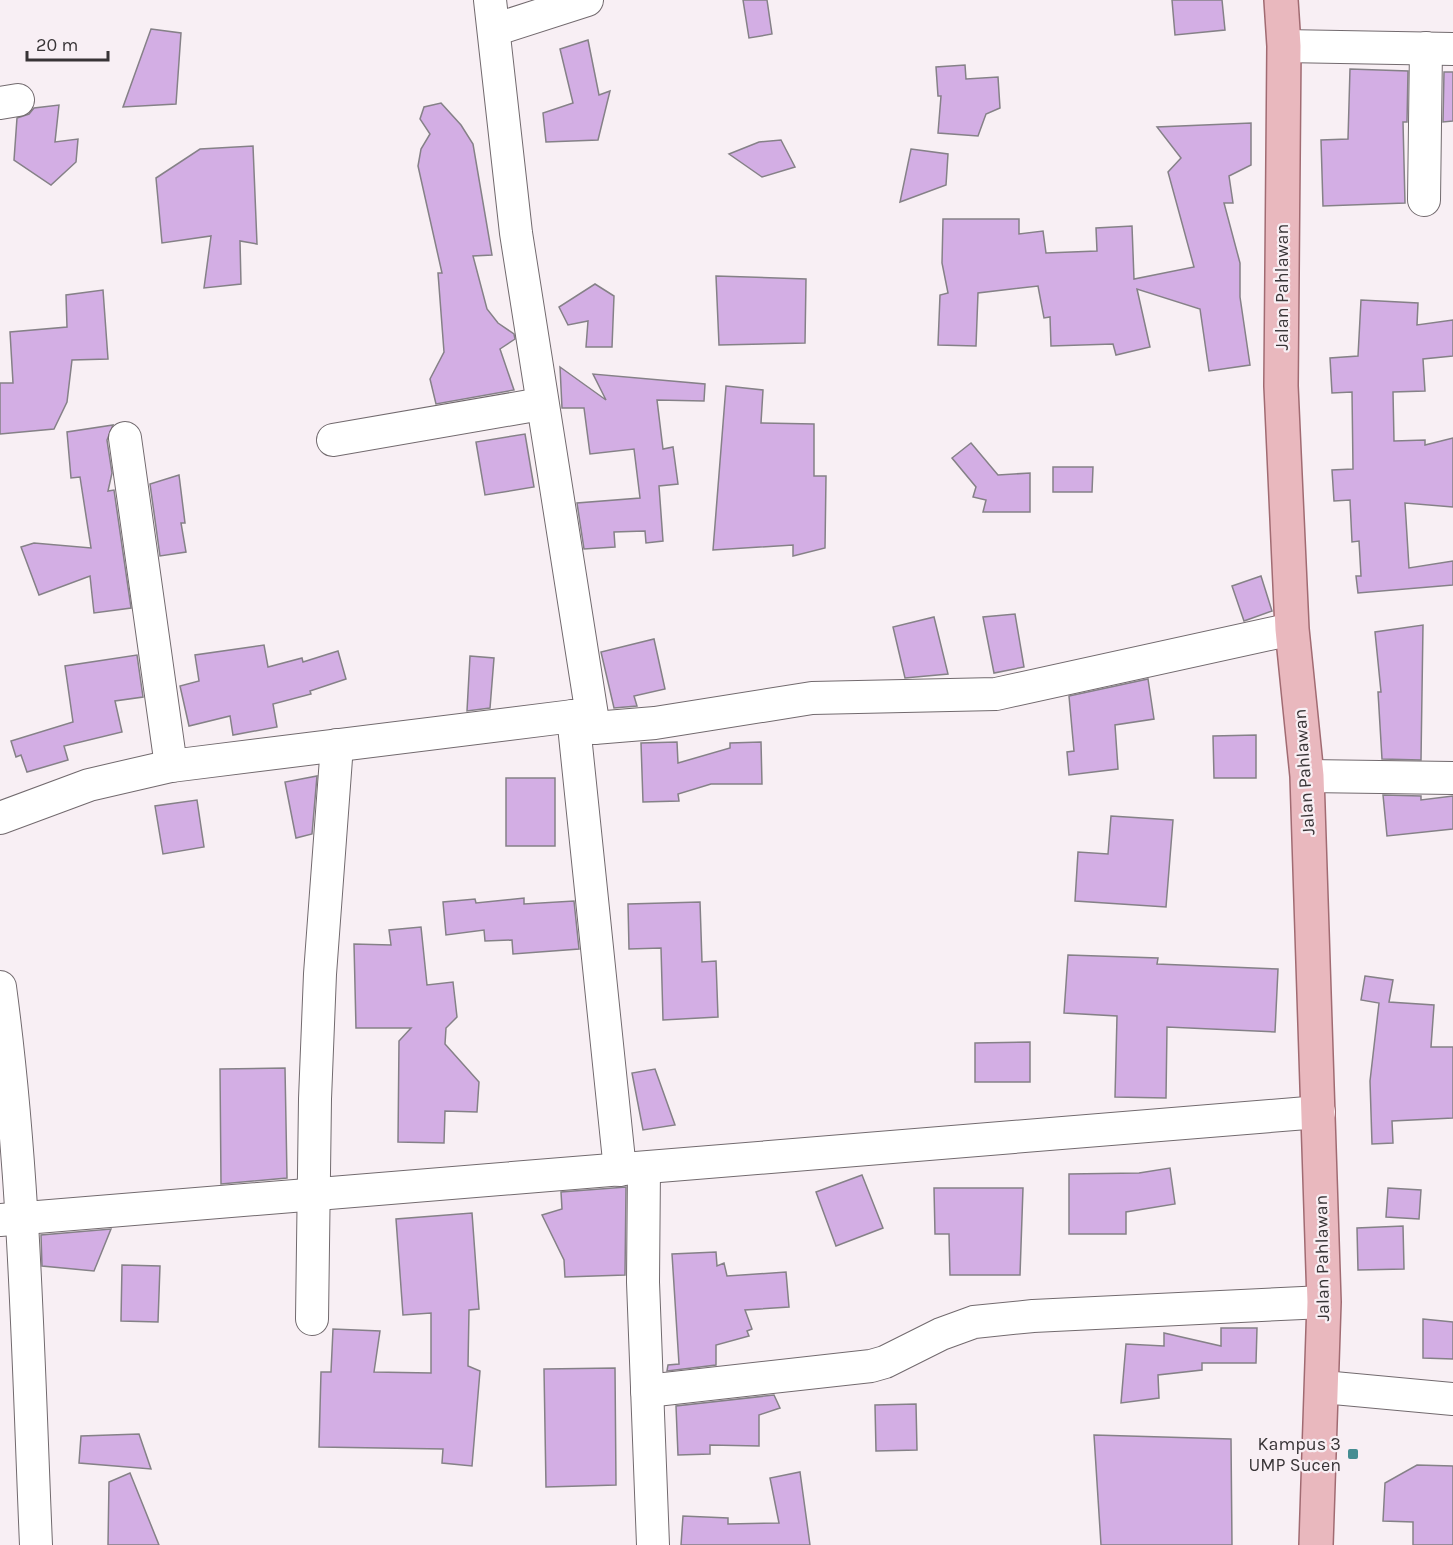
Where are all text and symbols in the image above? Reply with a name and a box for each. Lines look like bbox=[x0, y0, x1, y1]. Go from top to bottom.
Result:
scale bar bbox=[27, 24, 108, 62]
text: 20 m bbox=[36, 34, 78, 56]
street label: Jalan Pahlawan bbox=[1271, 224, 1293, 350]
street label: Jalan Pahlawan bbox=[1289, 708, 1319, 836]
street label: Jalan Pahlawan bbox=[1310, 1194, 1334, 1322]
place label: Kampus 3 UMP Sucen bbox=[1249, 1433, 1341, 1476]
marker: Kampus 3 UMP Sucen bbox=[1346, 1447, 1360, 1461]

